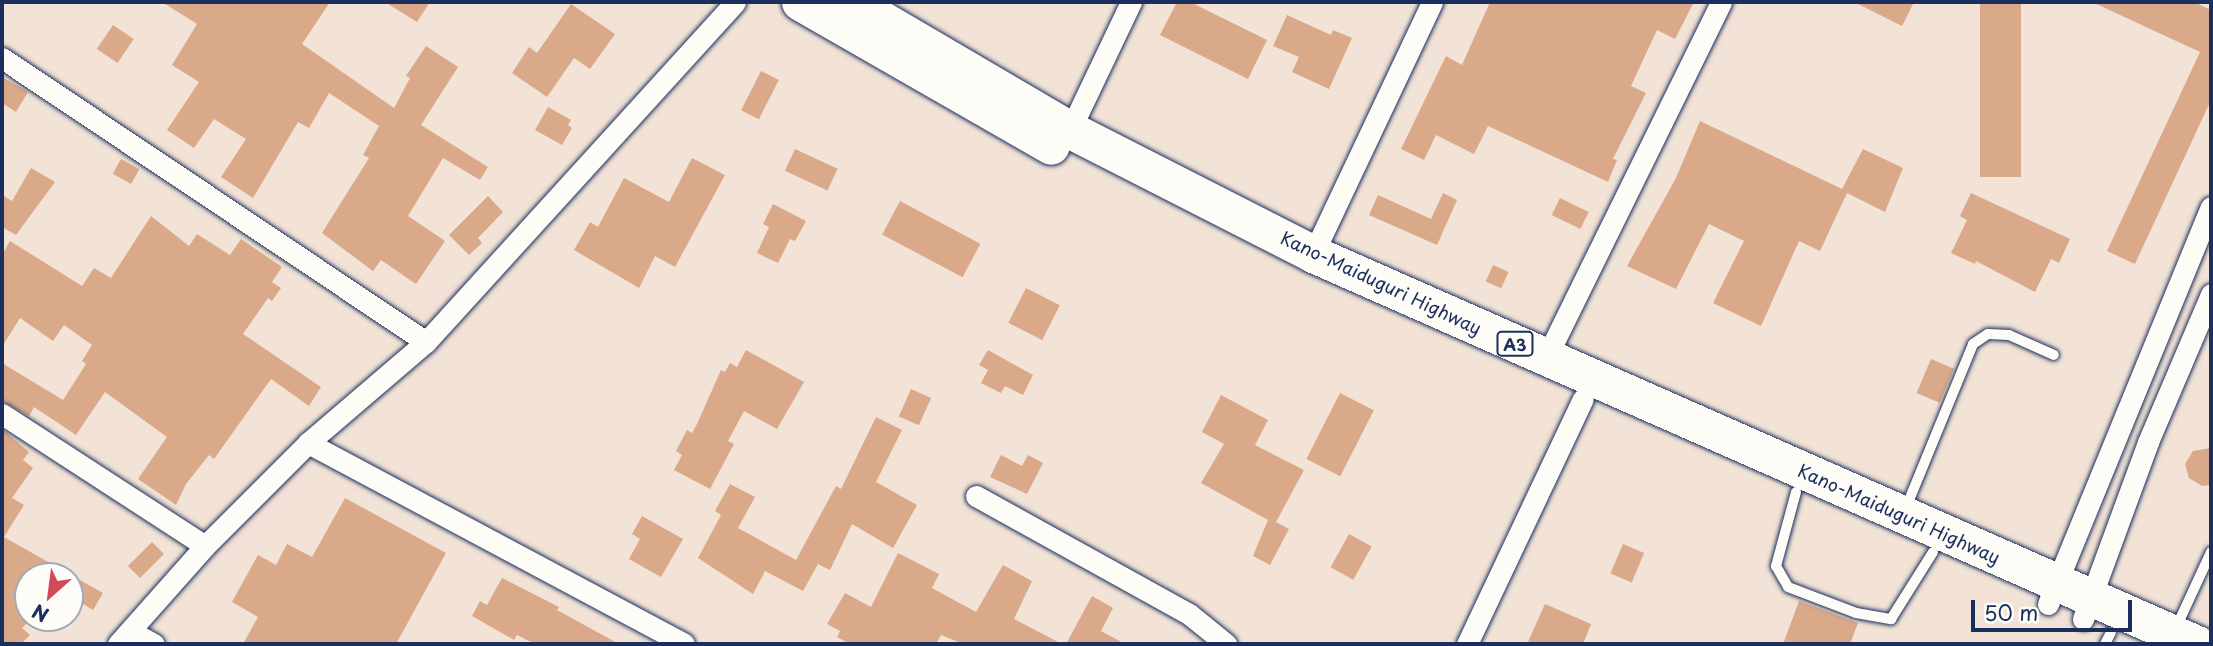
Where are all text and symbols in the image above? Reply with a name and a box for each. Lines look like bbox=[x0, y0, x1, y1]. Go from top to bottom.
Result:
street label: Kano-Maiduguri Highway bbox=[1277, 227, 1485, 339]
road number: A3 bbox=[1496, 332, 1534, 356]
street label: Kano-Maiduguri Highway bbox=[1794, 460, 2004, 568]
north arrow bbox=[14, 562, 84, 632]
scale bar bbox=[1975, 586, 2136, 630]
text: 50 m bbox=[1984, 596, 2038, 628]
text: N bbox=[27, 598, 53, 630]

